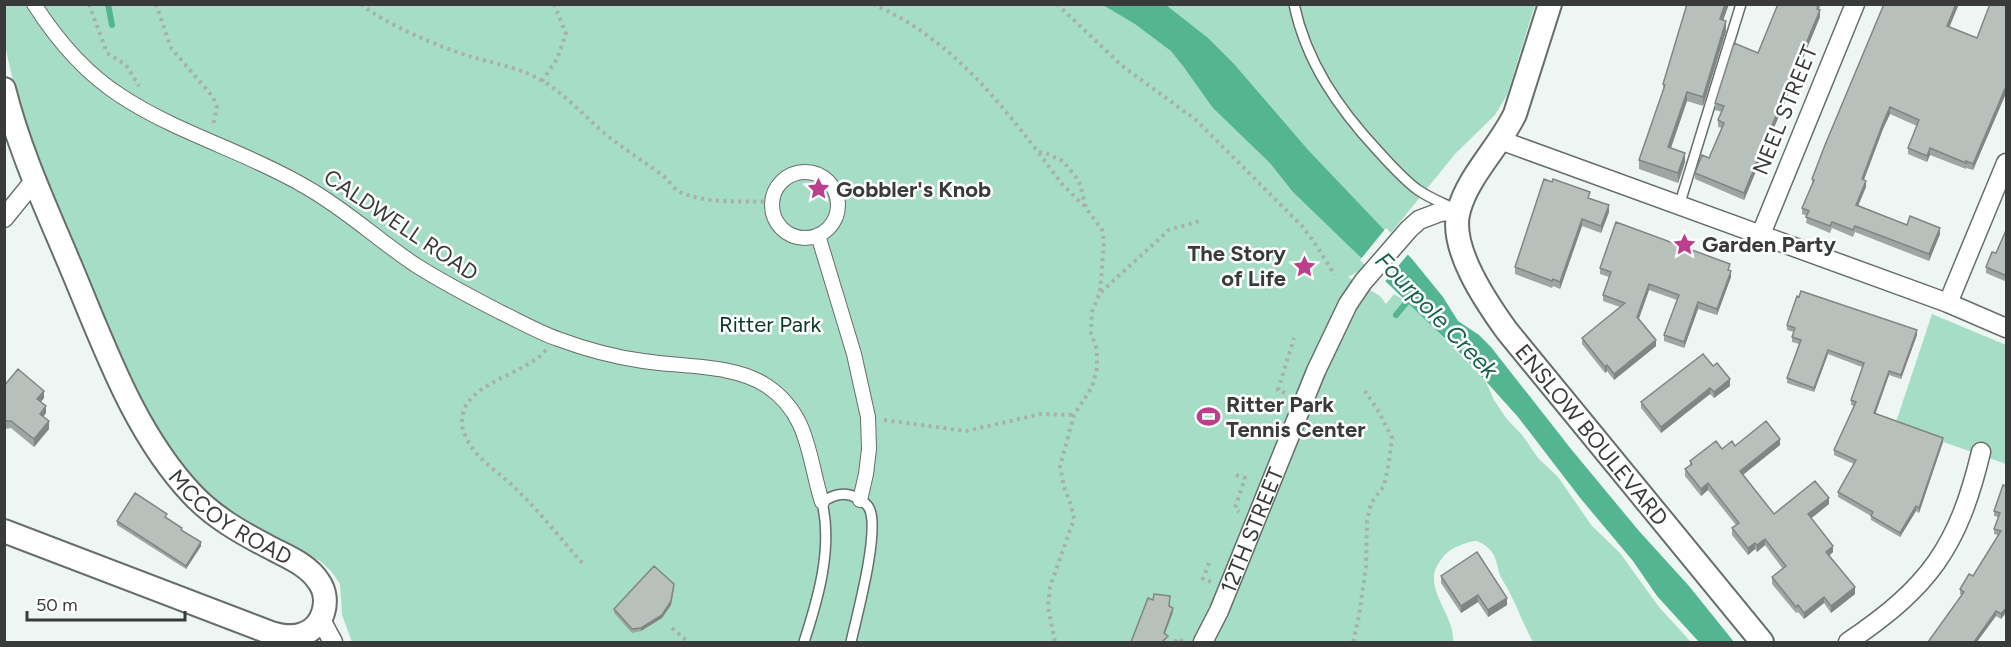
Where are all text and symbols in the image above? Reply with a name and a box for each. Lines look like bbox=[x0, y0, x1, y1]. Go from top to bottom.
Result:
street label: NEEL STREET bbox=[1747, 41, 1823, 179]
street label: CALDWELL ROAD bbox=[319, 163, 483, 287]
place icon: Gobbler's Knob bbox=[805, 176, 831, 202]
place label: Gobbler's Knob bbox=[836, 176, 991, 203]
place icon: Garden Party bbox=[1671, 231, 1697, 257]
place label: Garden Party bbox=[1702, 231, 1836, 258]
place label: The Story of Life bbox=[1187, 240, 1286, 292]
water label: Fourpole Creek bbox=[1370, 246, 1505, 385]
place icon: The Story of Life bbox=[1291, 253, 1317, 279]
park label: Ritter Park bbox=[719, 311, 821, 338]
street label: ENSLOW BOULEVARD bbox=[1510, 338, 1674, 531]
place label: Ritter Park Tennis Center bbox=[1226, 391, 1366, 443]
sports icon: Ritter Park Tennis Center bbox=[1195, 404, 1221, 430]
street label: 12TH STREET bbox=[1214, 463, 1289, 597]
street label: MCCOY ROAD bbox=[163, 464, 297, 570]
scale bar bbox=[27, 584, 184, 622]
text: 50 m bbox=[36, 594, 78, 616]

